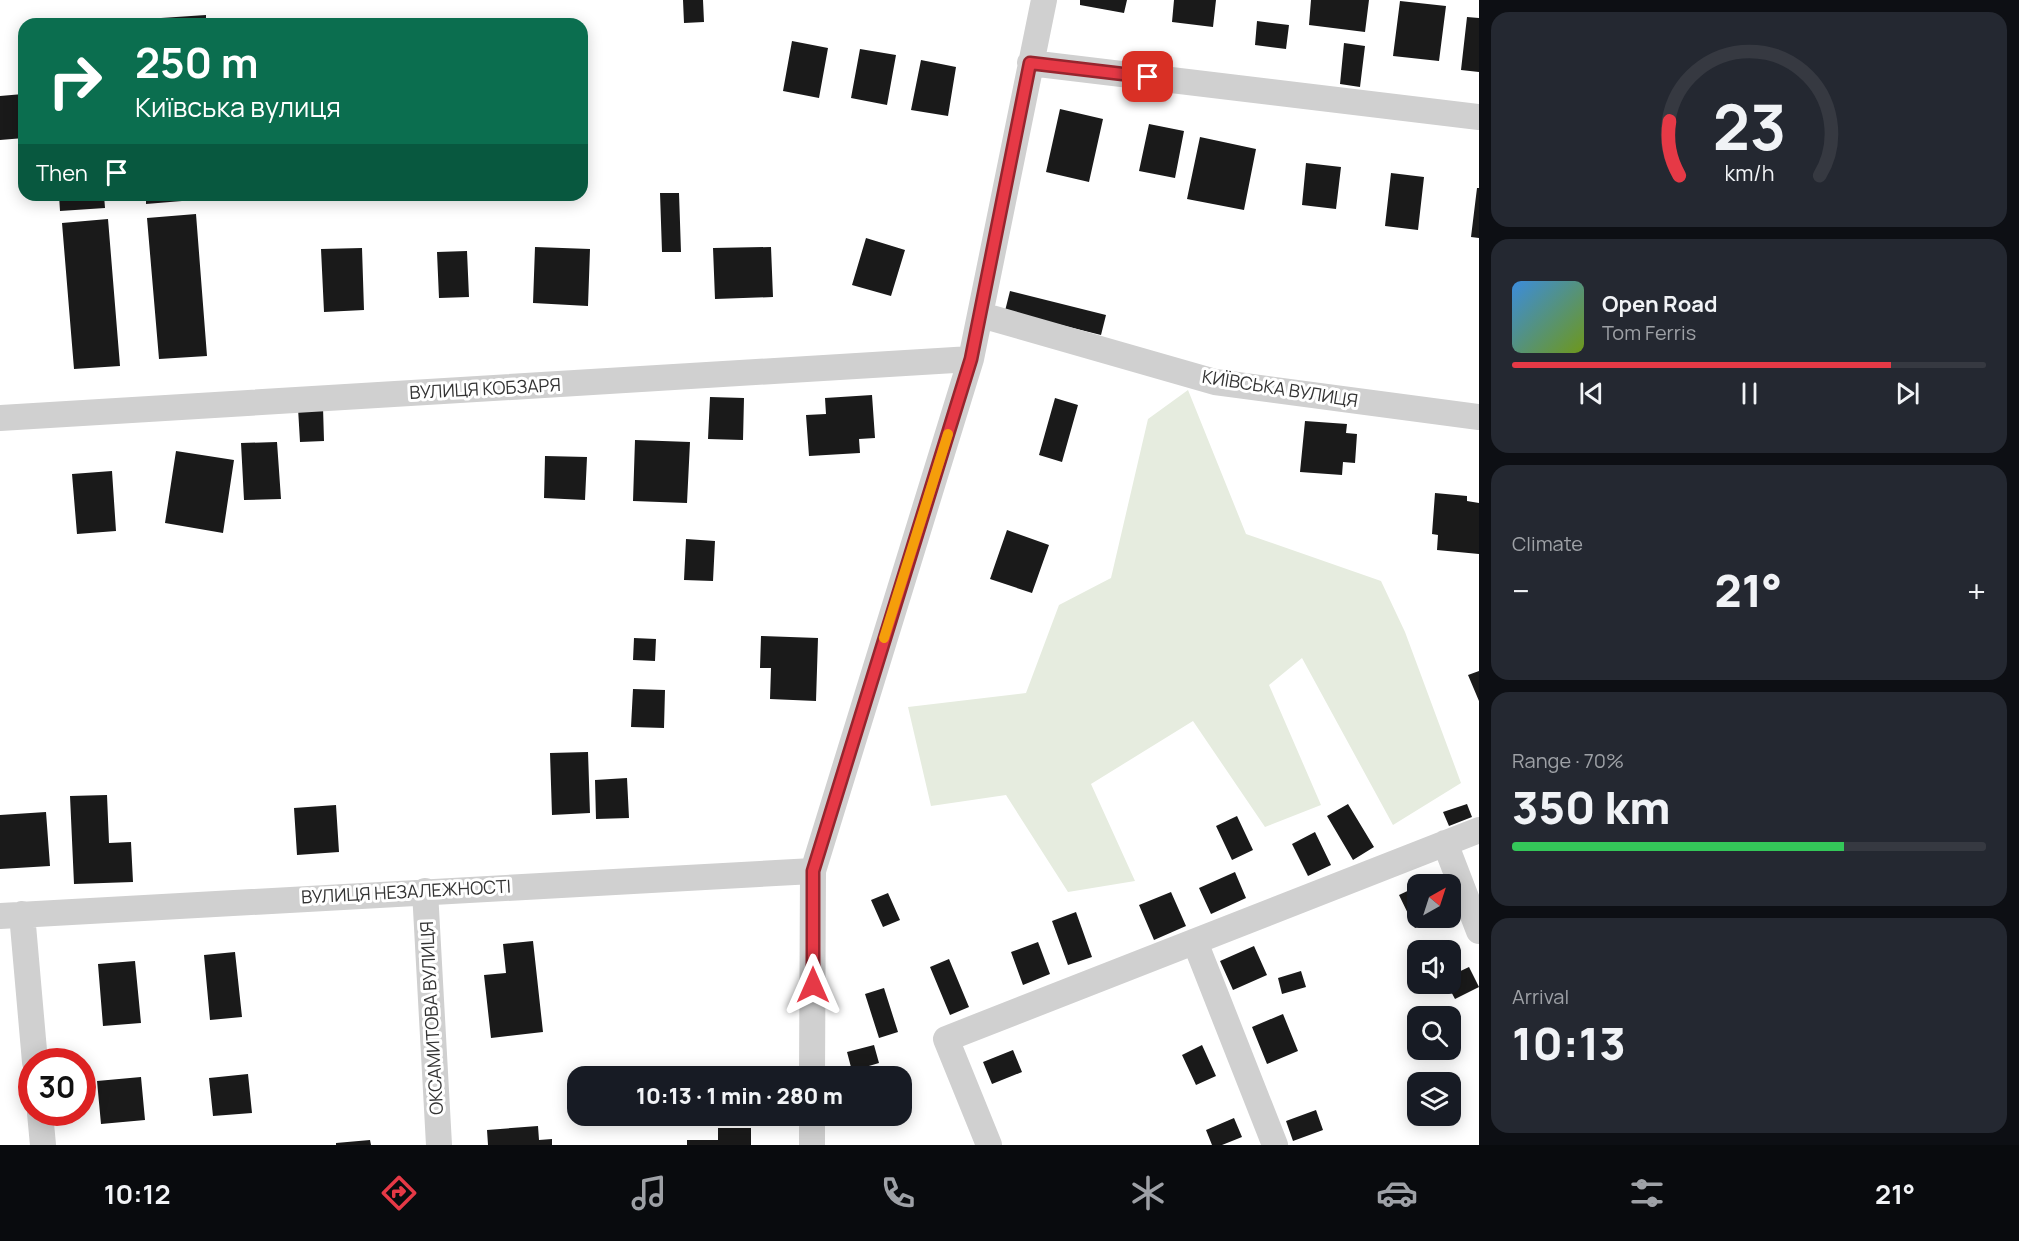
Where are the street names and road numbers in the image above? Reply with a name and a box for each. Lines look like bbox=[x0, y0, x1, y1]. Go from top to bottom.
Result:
street label: КИЇВСЬКА ВУЛИЦЯ bbox=[1201, 364, 1360, 412]
street label: ВУЛИЦЯ КОБЗАРЯ bbox=[409, 372, 561, 404]
street label: ВУЛИЦЯ НЕЗАЛЕЖНОСТІ bbox=[300, 874, 511, 908]
street label: ОКСАМИТОВА ВУЛИЦЯ bbox=[414, 921, 448, 1115]

